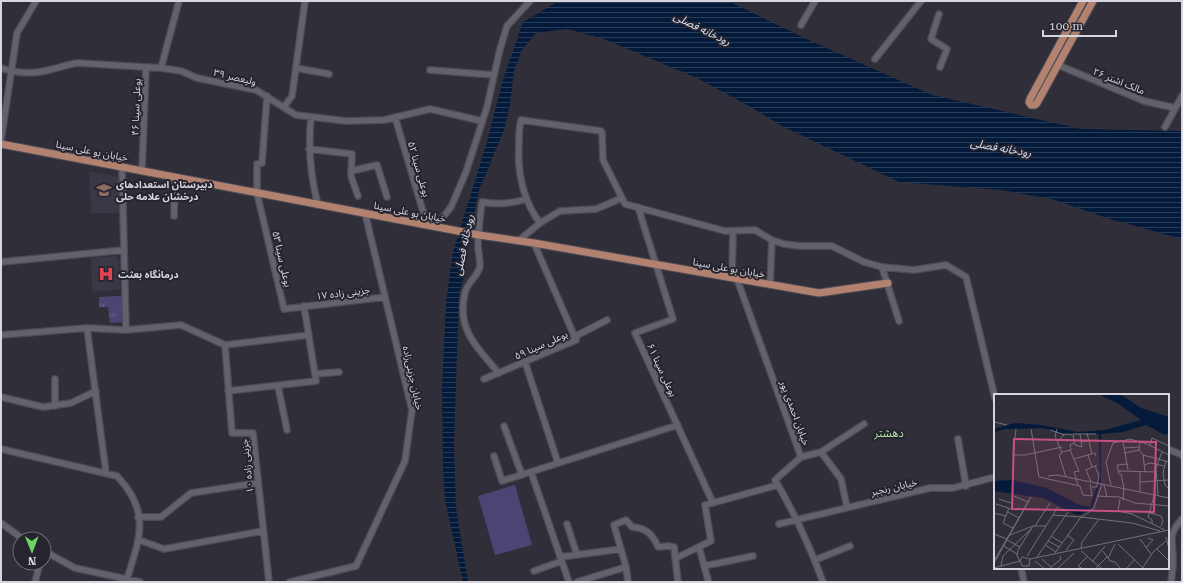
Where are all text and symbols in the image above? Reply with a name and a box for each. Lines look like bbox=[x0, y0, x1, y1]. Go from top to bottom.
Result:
water label: رودخانه فصلی bbox=[671, 10, 733, 48]
scale bar bbox=[1043, 12, 1116, 38]
text: 100 m bbox=[1049, 19, 1083, 33]
street label: مالک اشتر ۲۶ bbox=[1091, 66, 1147, 97]
street label: ولیعصر ۳۹ bbox=[212, 67, 257, 88]
street label: بوعلی سینا ۴۶ bbox=[130, 78, 144, 136]
water label: رودخانه فصلی bbox=[969, 136, 1033, 160]
street label: خیابان بو علی سینا bbox=[55, 139, 129, 164]
street label: بوعلی سینا ۵۲ bbox=[405, 140, 432, 199]
place label: دبیرستان استعدادهای درخشان علامه حلی bbox=[116, 179, 213, 203]
school or university icon: دبیرستان استعدادهای درخشان علامه حلی bbox=[95, 181, 113, 199]
street label: خیابان بو علی سینا bbox=[373, 200, 447, 225]
water label: رودخانه فصلی bbox=[451, 213, 477, 277]
street label: بوعلی سینا ۵۳ bbox=[269, 230, 294, 289]
street label: خیابان بو علی سینا bbox=[692, 256, 766, 281]
hospital icon: درمانگاه بعثت bbox=[97, 265, 115, 283]
place label: درمانگاه بعثت bbox=[118, 269, 179, 281]
street label: جزینی زاده ۱۷ bbox=[315, 284, 371, 303]
street label: بوعلی سینا ۵۹ bbox=[513, 328, 570, 363]
street label: بوعلی سینا ۶۱ bbox=[644, 342, 679, 399]
street label: خیابان جزینی‌زاده bbox=[400, 345, 425, 411]
street label: خیابان احمدی پور bbox=[777, 378, 812, 447]
inset map bbox=[994, 394, 1169, 569]
district label: دهشتر bbox=[873, 427, 904, 440]
street label: جزینی زاده ۱۰ bbox=[239, 438, 256, 494]
street label: خیابان رنجبر bbox=[869, 476, 919, 499]
north arrow bbox=[12, 531, 52, 571]
text: N bbox=[27, 554, 37, 567]

